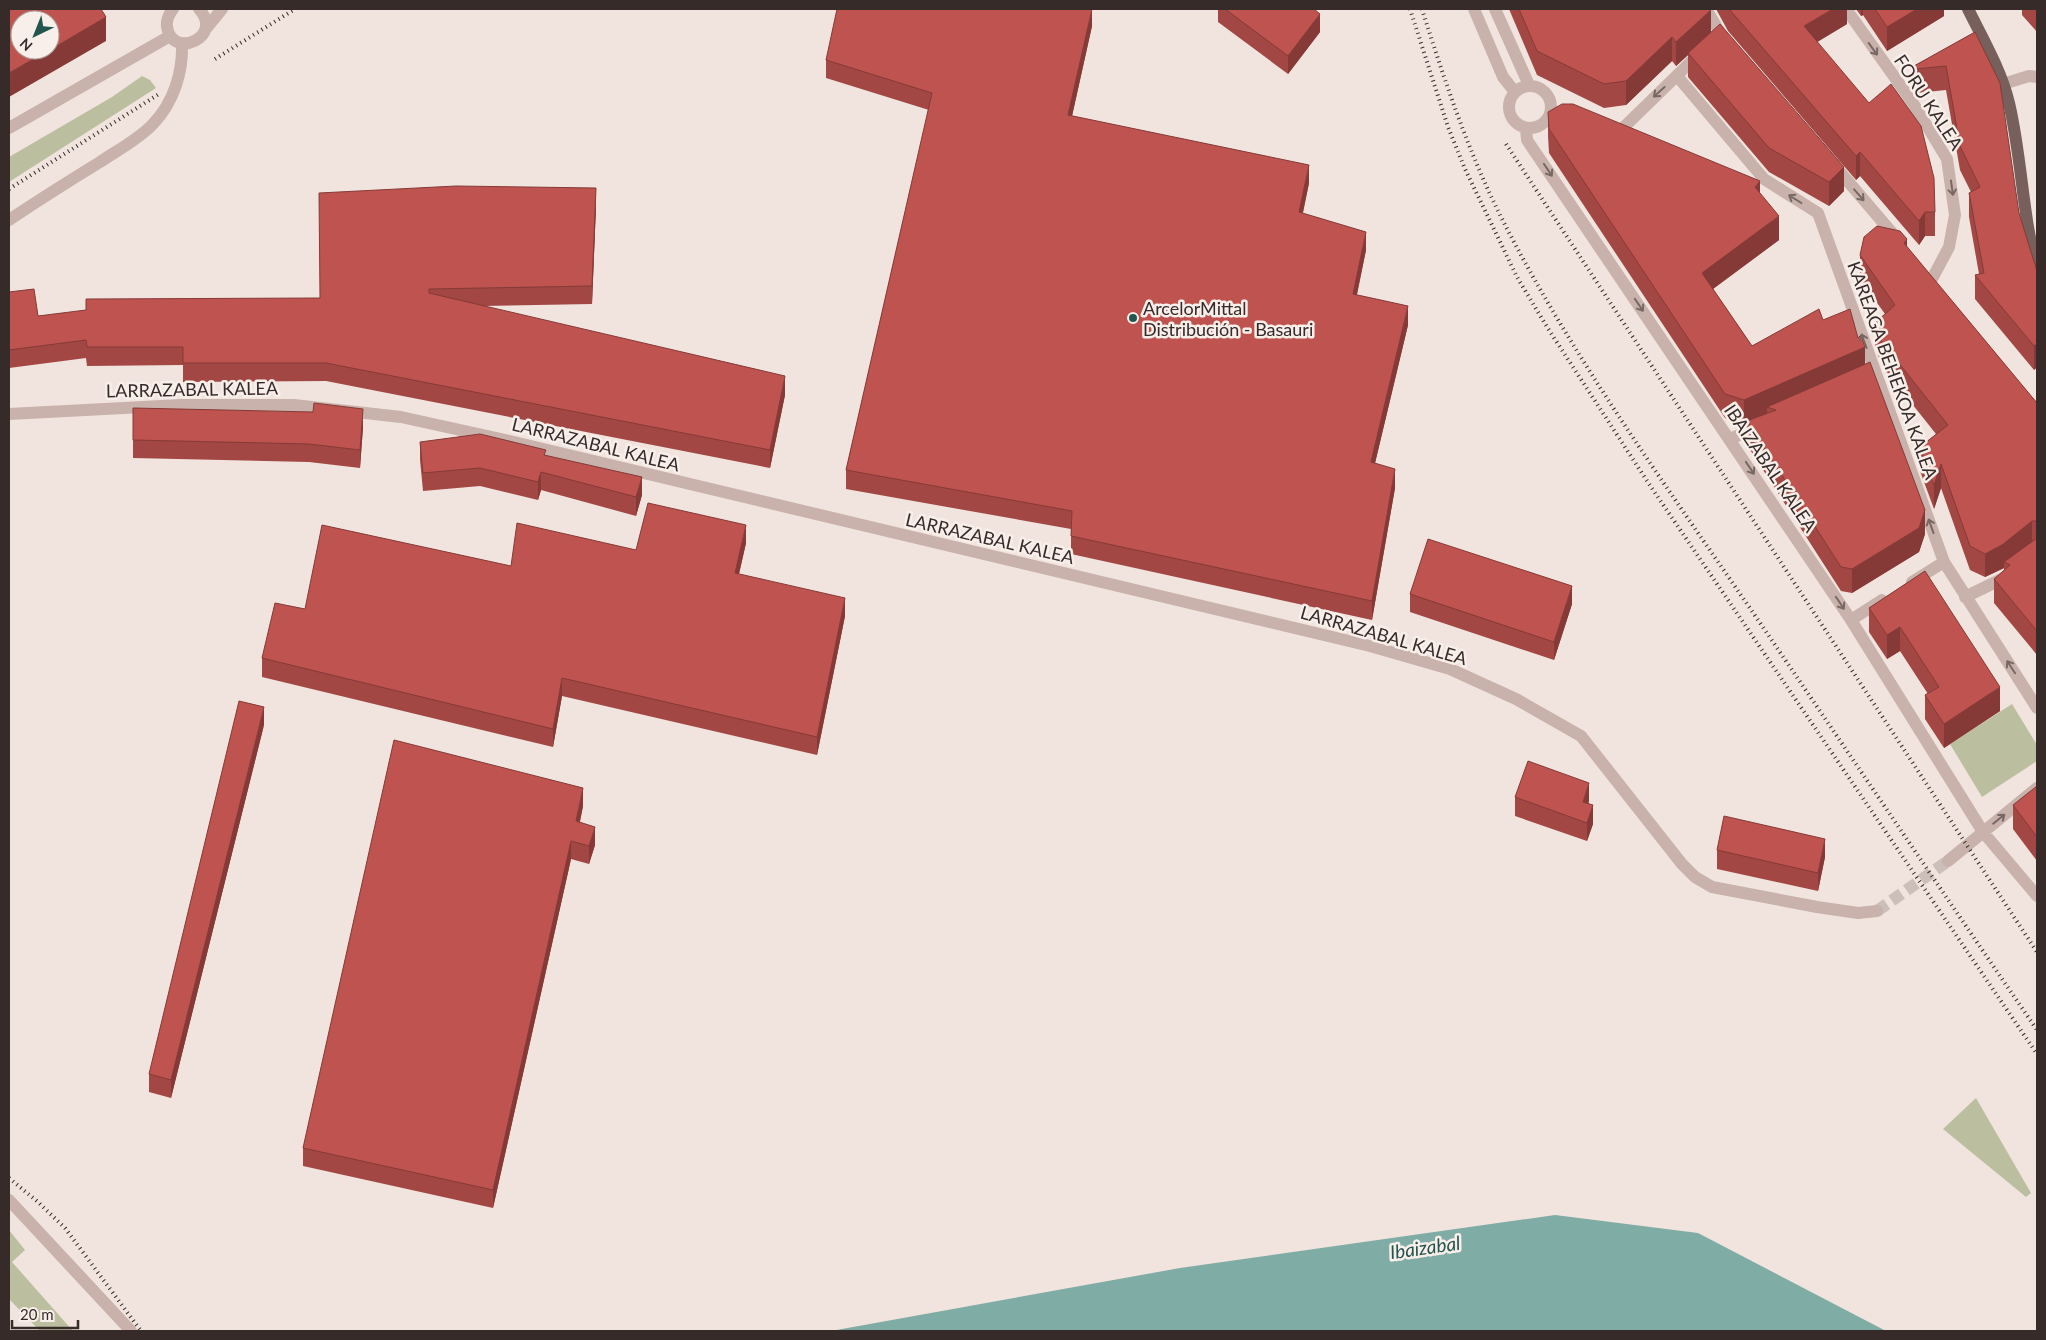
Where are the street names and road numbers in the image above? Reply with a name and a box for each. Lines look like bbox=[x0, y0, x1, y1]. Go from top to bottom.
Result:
street label: FORU KALEA bbox=[1890, 50, 1968, 155]
street label: KAREAGA BEHEKOA KALEA bbox=[1843, 258, 1943, 483]
street label: LARRAZABAL KALEA bbox=[106, 376, 279, 402]
street label: IBAIZABAL KALEA bbox=[1720, 400, 1822, 537]
street label: LARRAZABAL KALEA bbox=[510, 413, 683, 476]
street label: LARRAZABAL KALEA bbox=[904, 508, 1077, 568]
street label: LARRAZABAL KALEA bbox=[1298, 601, 1471, 670]

